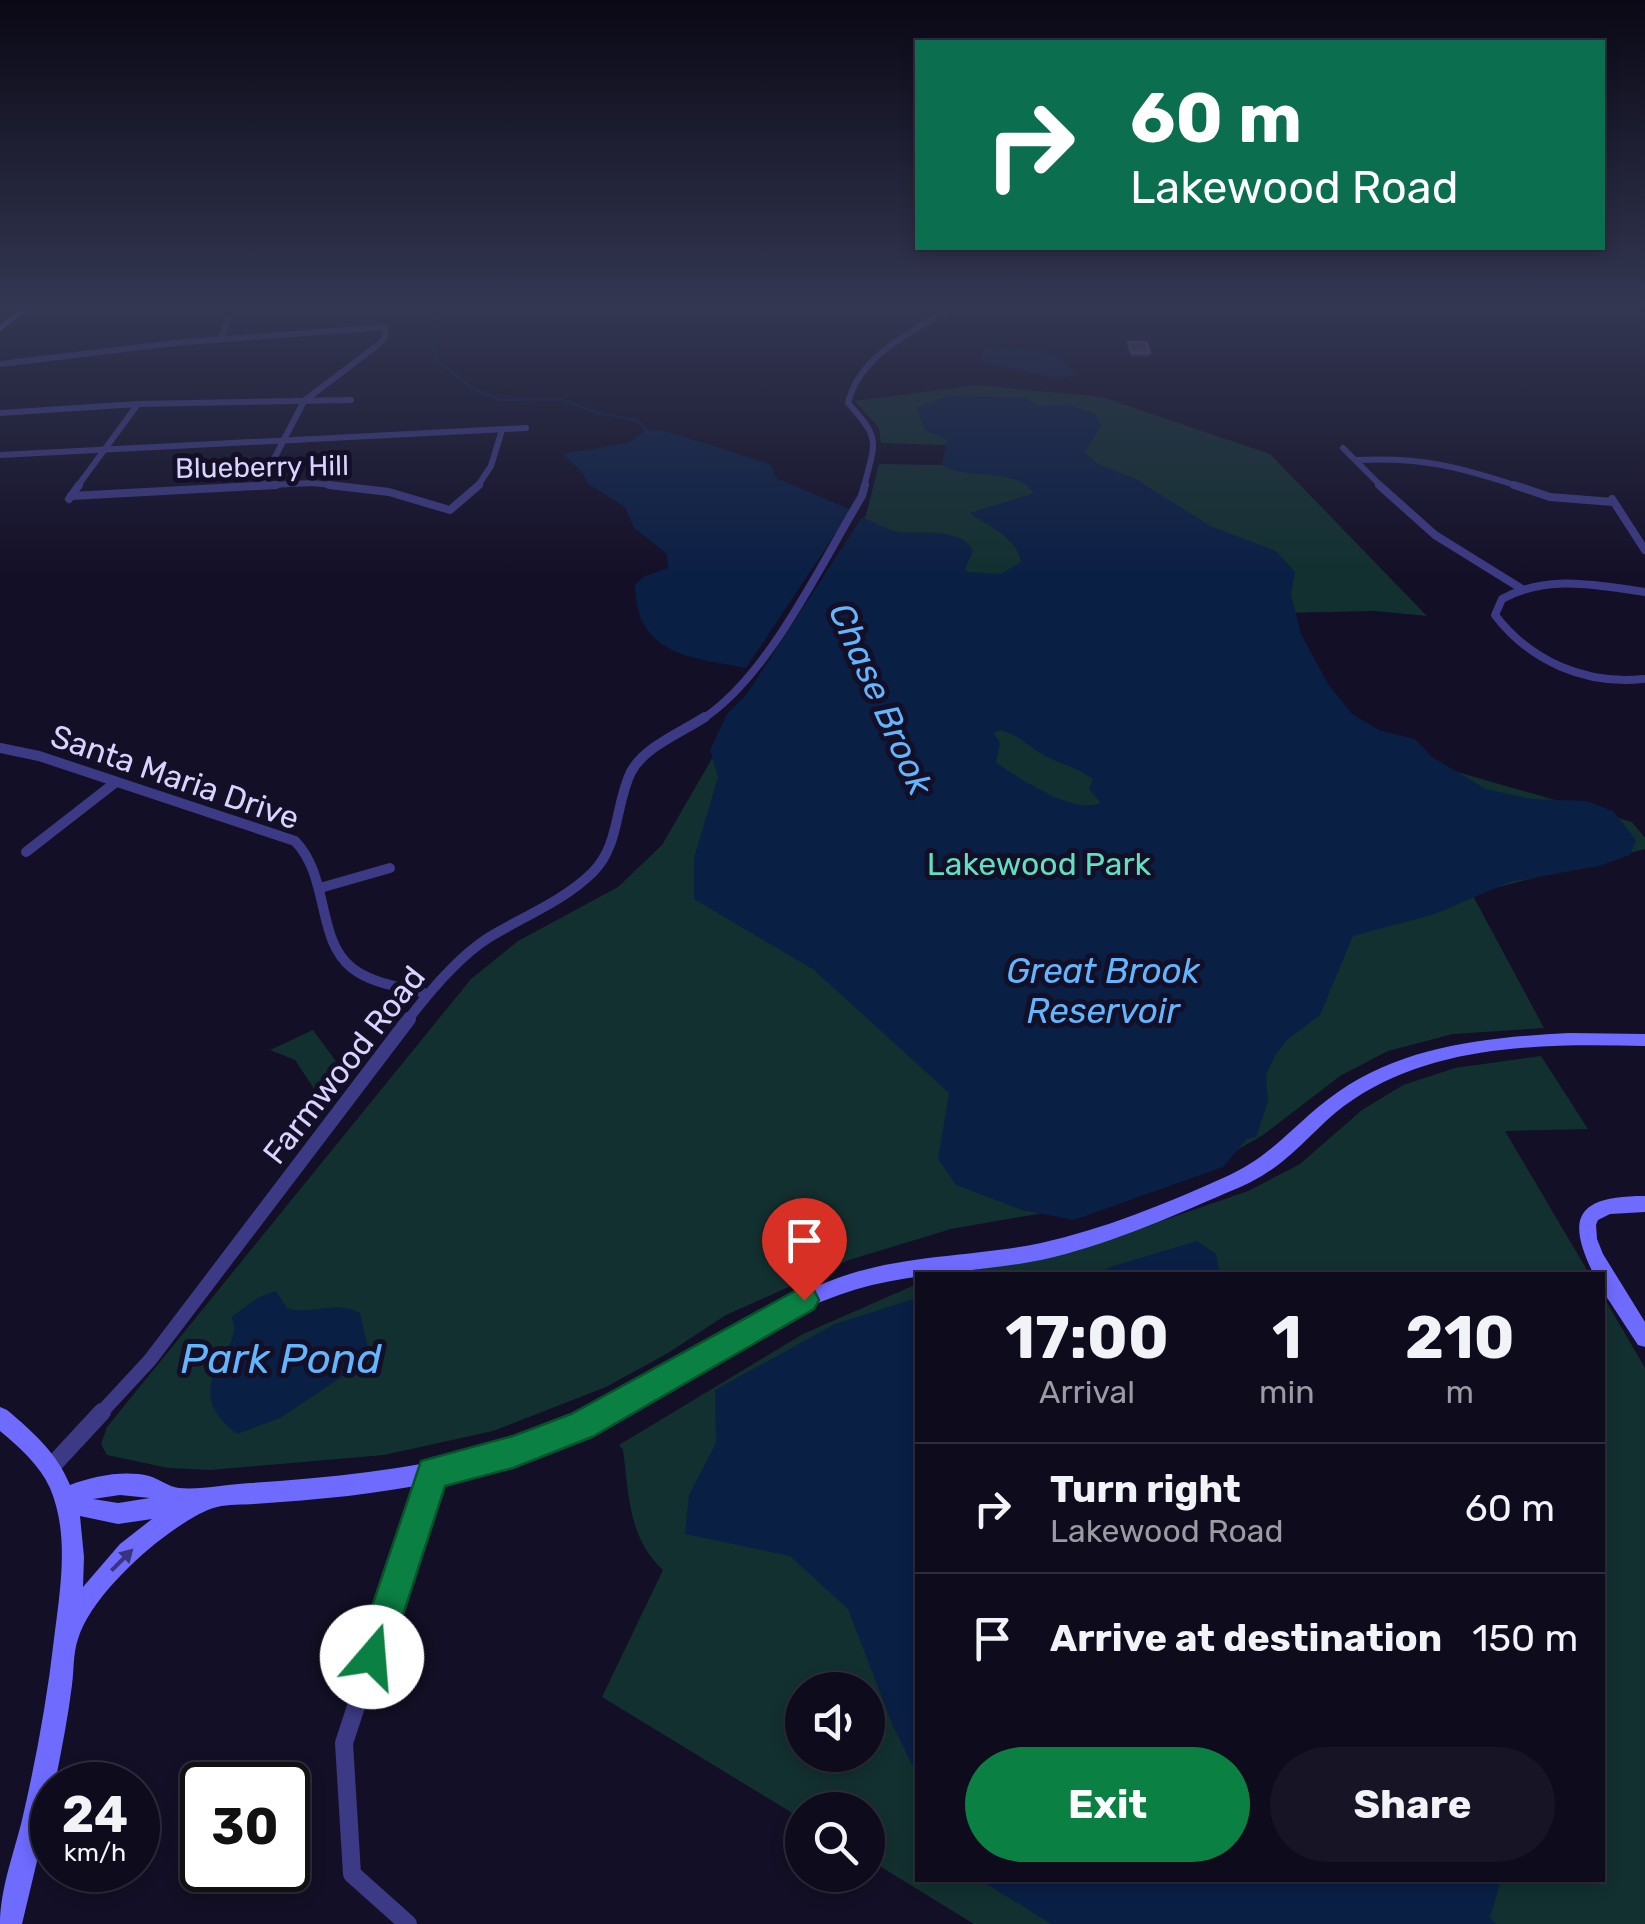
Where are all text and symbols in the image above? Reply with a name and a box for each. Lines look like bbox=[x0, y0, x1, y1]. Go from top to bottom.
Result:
text: 60 m bbox=[1130, 77, 1302, 160]
icon: right bbox=[965, 80, 1095, 210]
text: Lakewood Road bbox=[1130, 161, 1458, 214]
street label: Blueberry Hill bbox=[175, 449, 349, 485]
water label: Chase Brook bbox=[820, 596, 942, 802]
street label: Santa Maria Drive bbox=[46, 717, 304, 837]
park label: Lakewood Park bbox=[927, 845, 1152, 883]
water label: Great Brook Reservoir bbox=[1006, 950, 1201, 1032]
street label: Farmwood Road bbox=[255, 959, 433, 1171]
pin bbox=[762, 1198, 847, 1301]
icon: arrive bbox=[777, 1213, 832, 1268]
text: 17:00 bbox=[1005, 1302, 1169, 1373]
text: 1 bbox=[1272, 1302, 1302, 1373]
text: 210 bbox=[1405, 1302, 1515, 1373]
water label: Park Pond bbox=[181, 1334, 382, 1384]
text: Arrival bbox=[1039, 1373, 1135, 1411]
text: min bbox=[1259, 1373, 1315, 1411]
text: m bbox=[1446, 1373, 1474, 1411]
text: Turn right bbox=[1050, 1466, 1241, 1512]
icon: right bbox=[965, 1481, 1020, 1536]
text: 60 m bbox=[1465, 1485, 1555, 1531]
text: Lakewood Road bbox=[1050, 1512, 1284, 1550]
one-way arrow bbox=[110, 1549, 134, 1572]
position arrow bbox=[320, 1605, 424, 1709]
icon: arrive bbox=[965, 1611, 1020, 1666]
text: Arrive at destination bbox=[1050, 1615, 1442, 1661]
text: 150 m bbox=[1472, 1615, 1578, 1661]
map controls bbox=[785, 1672, 885, 1892]
button: sound bbox=[785, 1672, 885, 1772]
button: Exit bbox=[965, 1747, 1250, 1862]
button: Share bbox=[1270, 1747, 1555, 1862]
speed limit sign: 30 bbox=[180, 1762, 310, 1892]
text: 24 bbox=[62, 1785, 128, 1845]
button: search bbox=[785, 1792, 885, 1892]
text: km/h bbox=[64, 1838, 126, 1867]

